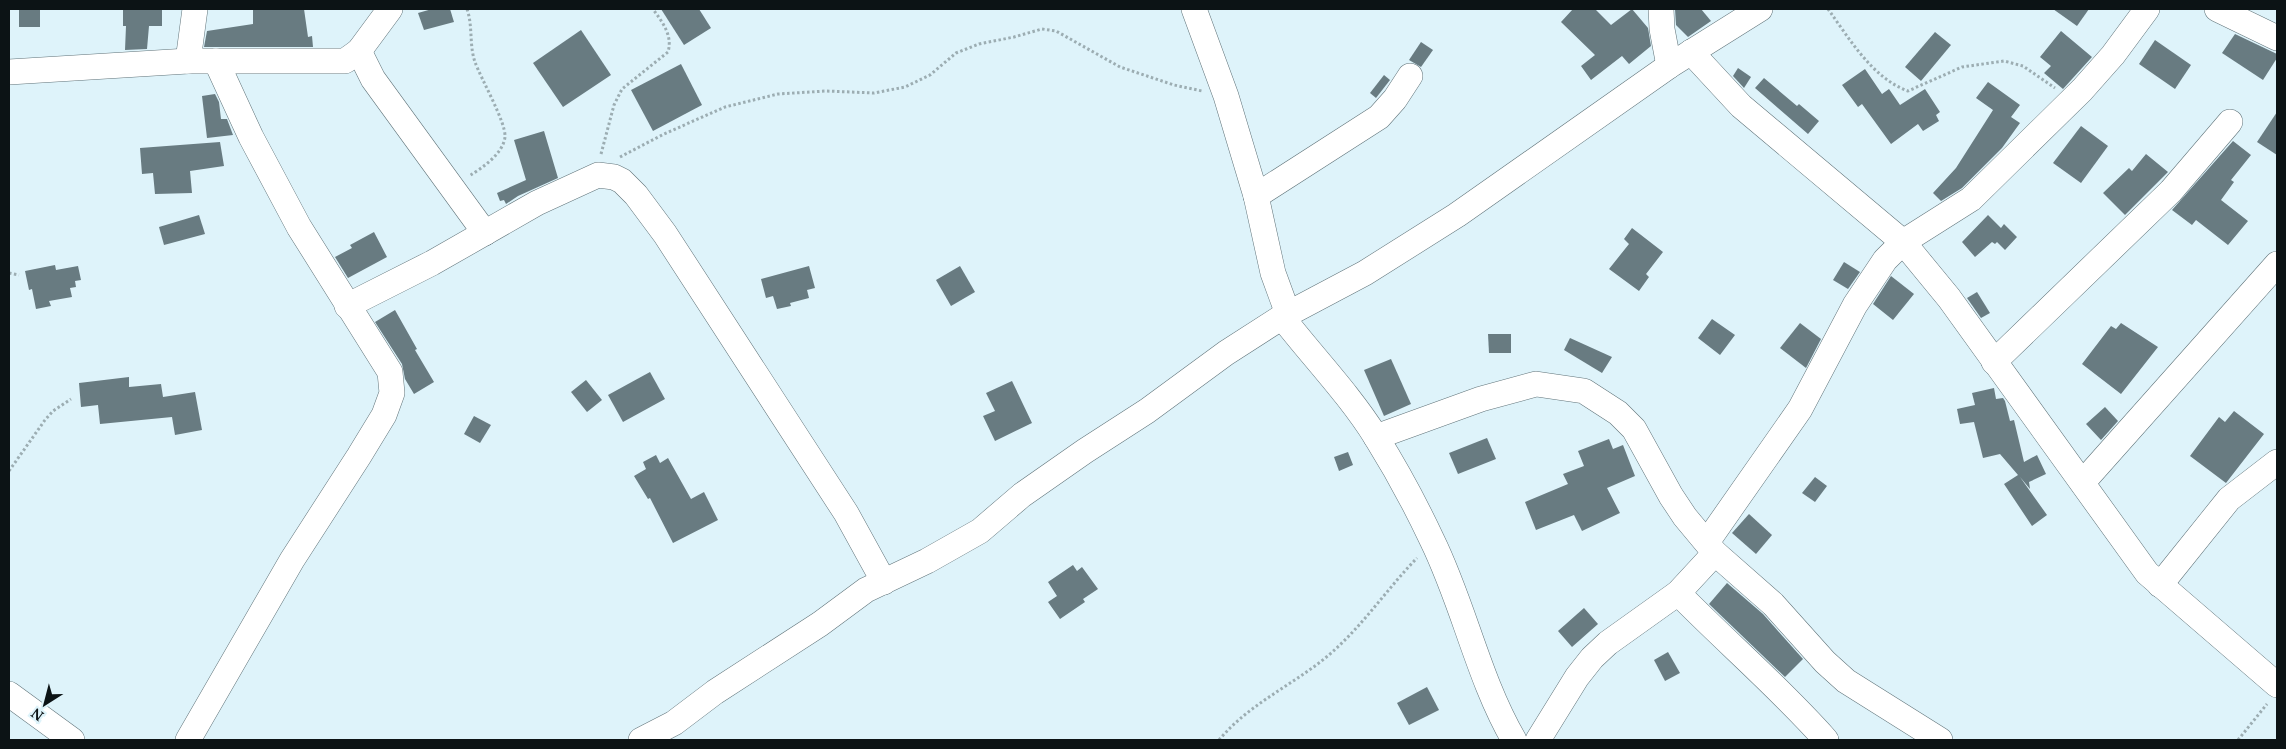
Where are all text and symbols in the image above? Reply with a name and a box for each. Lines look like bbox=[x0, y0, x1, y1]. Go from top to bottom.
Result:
north arrow bbox=[20, 679, 70, 729]
text: N bbox=[27, 704, 47, 726]

